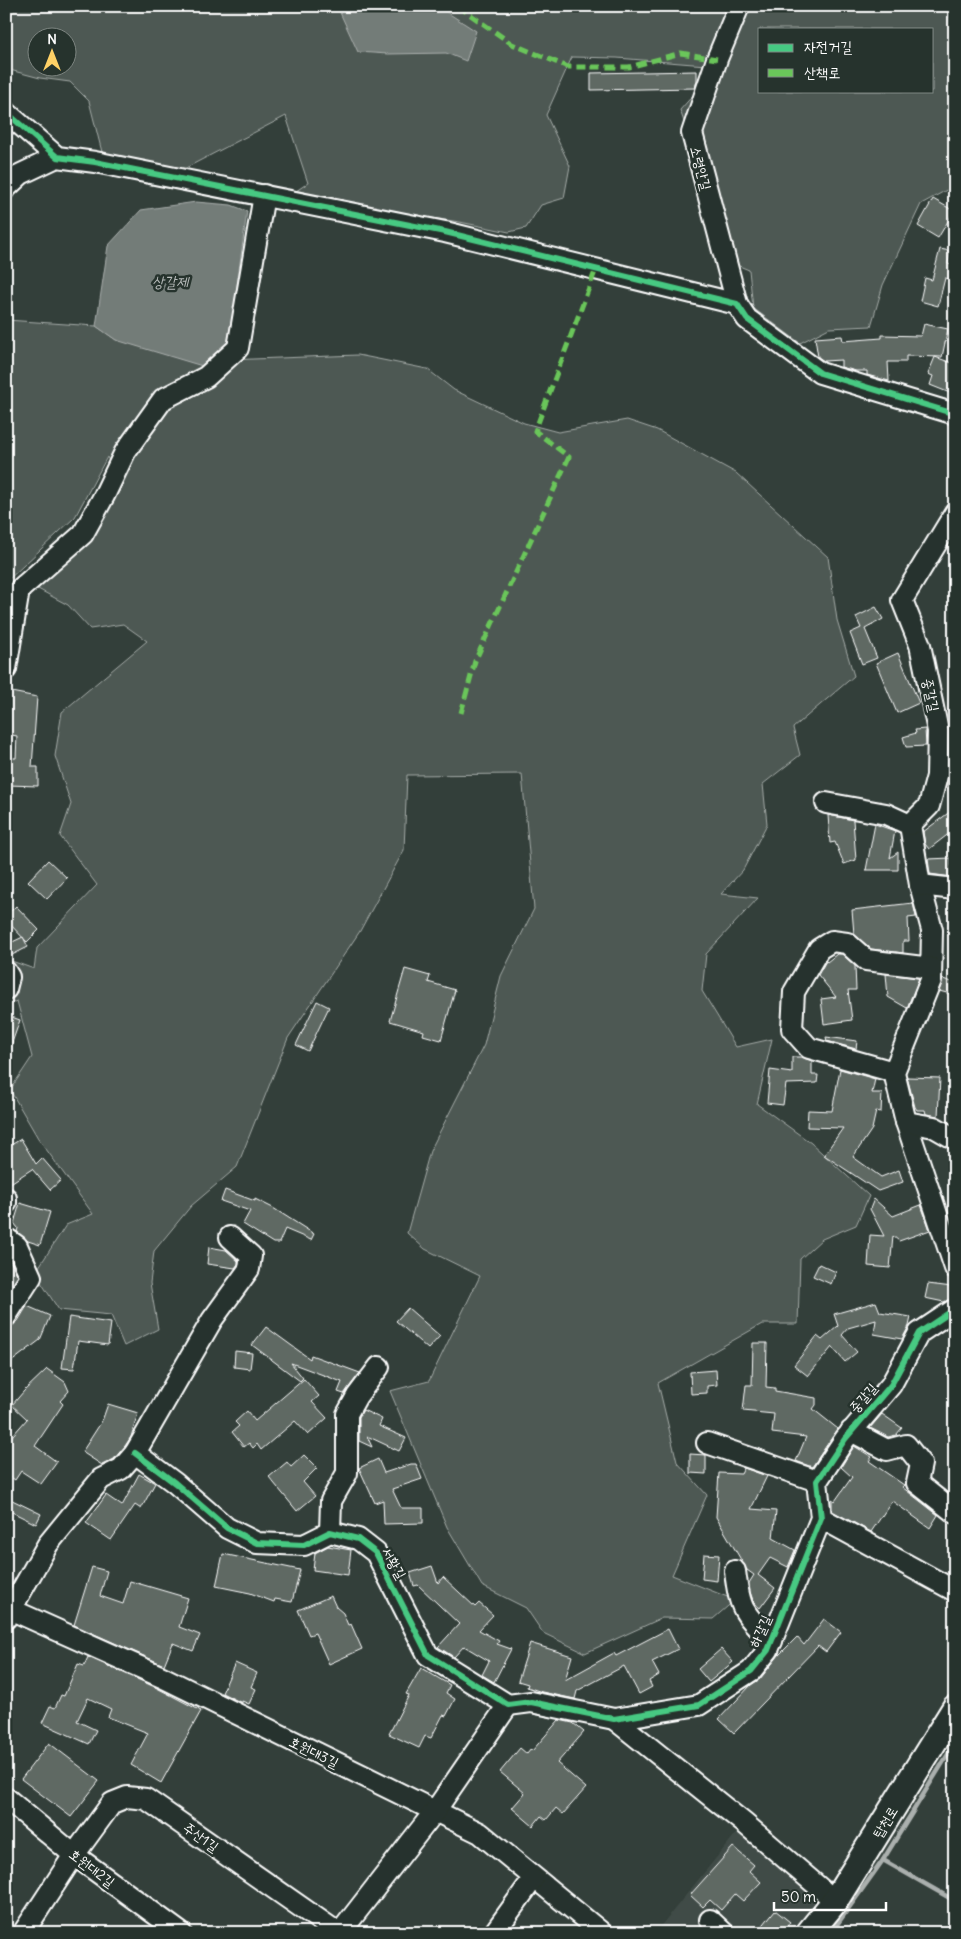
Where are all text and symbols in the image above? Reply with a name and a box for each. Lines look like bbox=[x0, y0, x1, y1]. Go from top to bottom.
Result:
north arrow bbox=[28, 28, 78, 78]
legend bbox=[758, 28, 934, 92]
text: N bbox=[47, 30, 57, 48]
text: 자전거길 bbox=[804, 37, 852, 56]
text: 산책로 bbox=[804, 63, 840, 82]
street label: 소령안길 bbox=[686, 144, 716, 193]
water label: 상갈제 bbox=[152, 272, 190, 291]
street label: 중갈길 bbox=[919, 677, 943, 714]
street label: 중갈길 bbox=[845, 1379, 881, 1417]
street label: 서황길 bbox=[378, 1544, 411, 1583]
street label: 하갈길 bbox=[745, 1611, 775, 1650]
street label: 호원대3길 bbox=[286, 1732, 342, 1772]
street label: 탑천로 bbox=[869, 1803, 901, 1841]
street label: 주산1길 bbox=[180, 1818, 223, 1856]
street label: 호원대2길 bbox=[66, 1845, 119, 1891]
scale bar bbox=[774, 1879, 886, 1911]
text: 50 m bbox=[781, 1887, 816, 1906]

